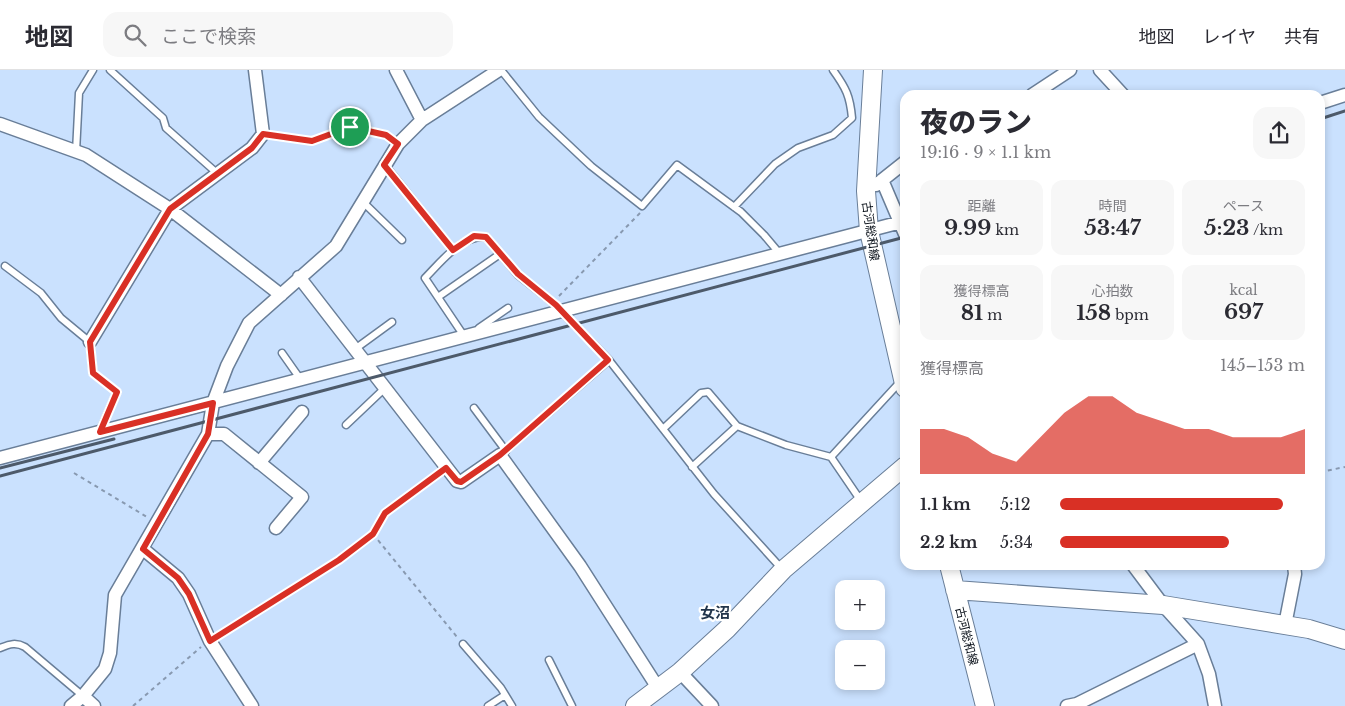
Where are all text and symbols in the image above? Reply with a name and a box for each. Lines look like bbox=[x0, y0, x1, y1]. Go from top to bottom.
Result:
search box bbox=[103, 12, 453, 57]
icon: search bbox=[121, 21, 149, 49]
text: 地図 bbox=[25, 22, 73, 51]
text: ここで検索 bbox=[161, 25, 256, 48]
text: 地図 bbox=[1139, 26, 1175, 48]
text: レイヤ bbox=[1203, 26, 1256, 48]
text: 共有 bbox=[1284, 26, 1320, 48]
text: 夜のラン bbox=[920, 105, 1032, 140]
pin bbox=[329, 106, 371, 148]
button: share bbox=[1253, 107, 1305, 159]
icon: arrive bbox=[336, 113, 364, 141]
text: 19:16 · 9 × 1.1 km bbox=[920, 142, 1051, 162]
text: 距離 bbox=[968, 197, 996, 215]
text: 時間 bbox=[1099, 197, 1127, 215]
text: ペース bbox=[1223, 197, 1264, 215]
street label: 古河総和線 bbox=[859, 200, 883, 262]
text: 9.99 bbox=[944, 215, 991, 241]
text: 53:47 bbox=[1084, 215, 1141, 241]
text: 5:23 bbox=[1204, 215, 1249, 241]
text: km bbox=[991, 221, 1019, 239]
text: /km bbox=[1249, 221, 1283, 239]
text: kcal bbox=[1230, 281, 1257, 299]
text: 獲得標高 bbox=[954, 282, 1010, 300]
text: 心拍数 bbox=[1092, 282, 1134, 300]
text: 697 bbox=[1224, 299, 1263, 325]
text: 81 bbox=[961, 300, 983, 326]
text: 158 bbox=[1076, 300, 1111, 326]
text: m bbox=[983, 306, 1002, 324]
text: bpm bbox=[1111, 306, 1149, 324]
text: 145–153 m bbox=[1220, 355, 1305, 375]
text: 獲得標高 bbox=[920, 358, 984, 378]
text: 1.1 km bbox=[920, 494, 971, 514]
text: 5:12 bbox=[1000, 494, 1031, 514]
text: 2.2 km bbox=[920, 532, 978, 552]
text: 5:34 bbox=[1000, 532, 1033, 552]
map controls bbox=[835, 580, 885, 690]
button: + bbox=[835, 580, 885, 630]
district label: 女沼 bbox=[700, 603, 730, 622]
street label: 古河総和線 bbox=[952, 605, 982, 667]
button: − bbox=[835, 640, 885, 690]

